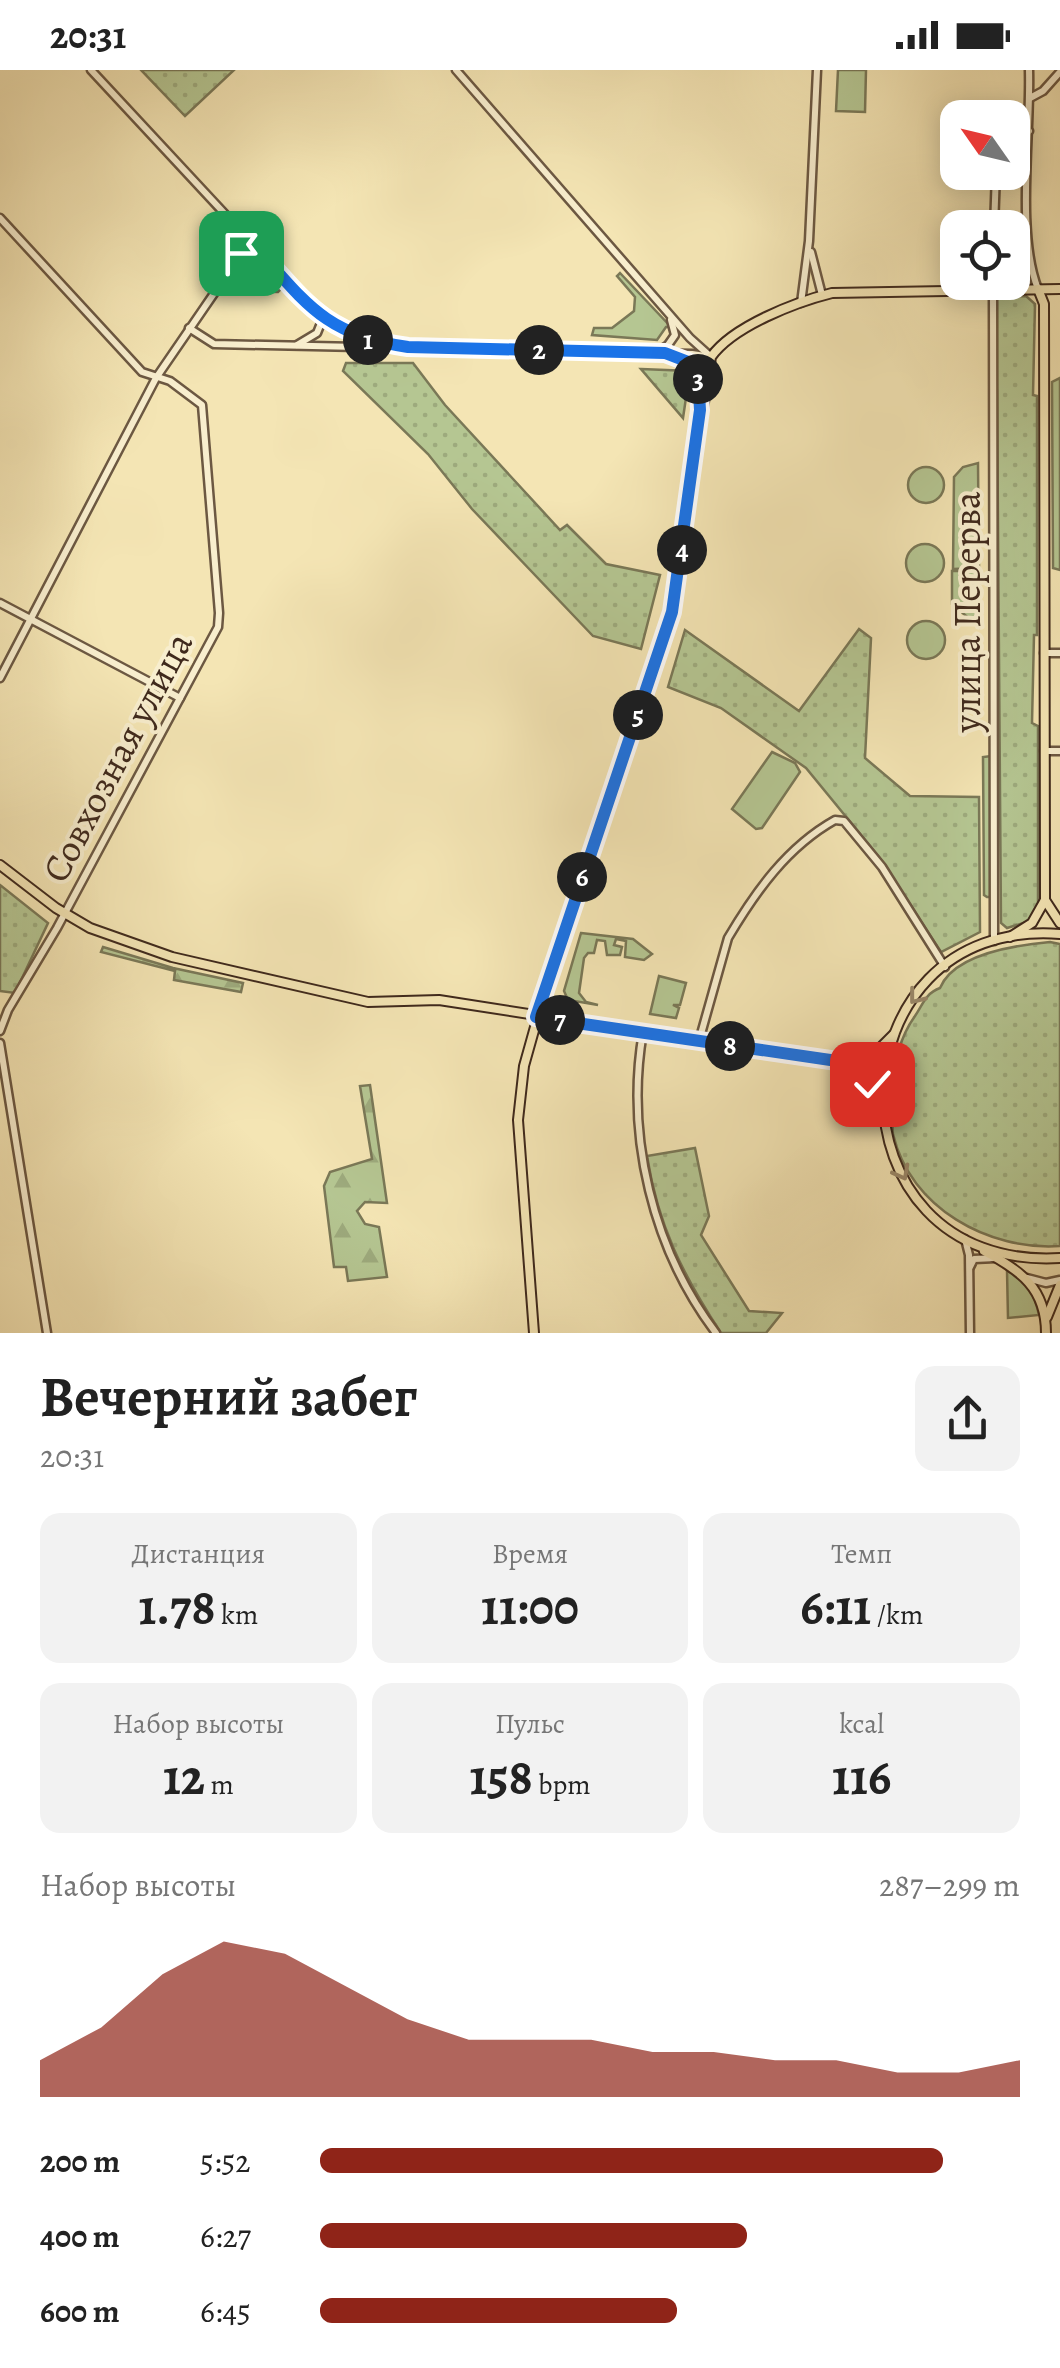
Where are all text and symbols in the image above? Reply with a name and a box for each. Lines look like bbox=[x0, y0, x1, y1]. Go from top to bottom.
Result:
text: 20:31 bbox=[50, 9, 126, 61]
north arrow bbox=[940, 100, 1030, 190]
map controls bbox=[940, 100, 1030, 300]
button: locate bbox=[940, 210, 1030, 300]
pin bbox=[199, 211, 284, 296]
icon: arrive bbox=[214, 226, 269, 281]
pin: 1 bbox=[343, 315, 393, 365]
text: 1 bbox=[363, 321, 373, 359]
pin: 2 bbox=[514, 325, 564, 375]
text: 2 bbox=[532, 331, 546, 369]
pin: 3 bbox=[673, 354, 723, 404]
text: 3 bbox=[692, 360, 704, 398]
street label: улица Перерва bbox=[941, 491, 993, 733]
pin: 4 bbox=[657, 525, 707, 575]
text: 4 bbox=[675, 531, 689, 569]
street label: Совхозная улица bbox=[29, 622, 205, 891]
pin: 5 bbox=[613, 690, 663, 740]
text: 5 bbox=[632, 696, 644, 734]
pin: 6 bbox=[557, 852, 607, 902]
text: 6 bbox=[575, 858, 589, 896]
one-way arrow bbox=[911, 985, 928, 1003]
pin: 7 bbox=[535, 995, 585, 1045]
text: 7 bbox=[554, 1001, 566, 1039]
pin: 8 bbox=[705, 1021, 755, 1071]
text: 8 bbox=[723, 1027, 737, 1065]
pin bbox=[830, 1042, 915, 1127]
icon: check bbox=[845, 1057, 900, 1112]
one-way arrow bbox=[889, 1163, 909, 1181]
text: Вечерний забег bbox=[40, 1359, 418, 1434]
button: share bbox=[915, 1366, 1020, 1471]
text: 20:31 bbox=[40, 1434, 104, 1478]
text: Дистанция bbox=[132, 1535, 265, 1573]
text: Время bbox=[492, 1535, 568, 1573]
text: Темп bbox=[831, 1535, 892, 1573]
text: 1.78 bbox=[138, 1573, 215, 1641]
text: 11:00 bbox=[481, 1573, 579, 1641]
text: 6:11 bbox=[800, 1573, 871, 1641]
text: km bbox=[215, 1596, 258, 1634]
text: /km bbox=[871, 1596, 923, 1634]
text: Набор высоты bbox=[113, 1705, 284, 1743]
text: Пульс bbox=[495, 1705, 565, 1743]
text: kcal bbox=[839, 1705, 884, 1743]
text: 12 bbox=[163, 1743, 205, 1811]
text: 158 bbox=[469, 1743, 533, 1811]
text: 116 bbox=[832, 1743, 891, 1811]
text: m bbox=[205, 1766, 234, 1804]
text: bpm bbox=[533, 1766, 591, 1804]
text: Набор высоты bbox=[40, 1863, 236, 1907]
text: 287–299 m bbox=[879, 1863, 1020, 1907]
text: 200 m bbox=[40, 2139, 120, 2183]
text: 5:52 bbox=[200, 2139, 250, 2183]
text: 400 m bbox=[40, 2214, 120, 2258]
text: 6:27 bbox=[200, 2214, 251, 2258]
text: 600 m bbox=[40, 2289, 120, 2333]
text: 6:45 bbox=[200, 2289, 251, 2333]

